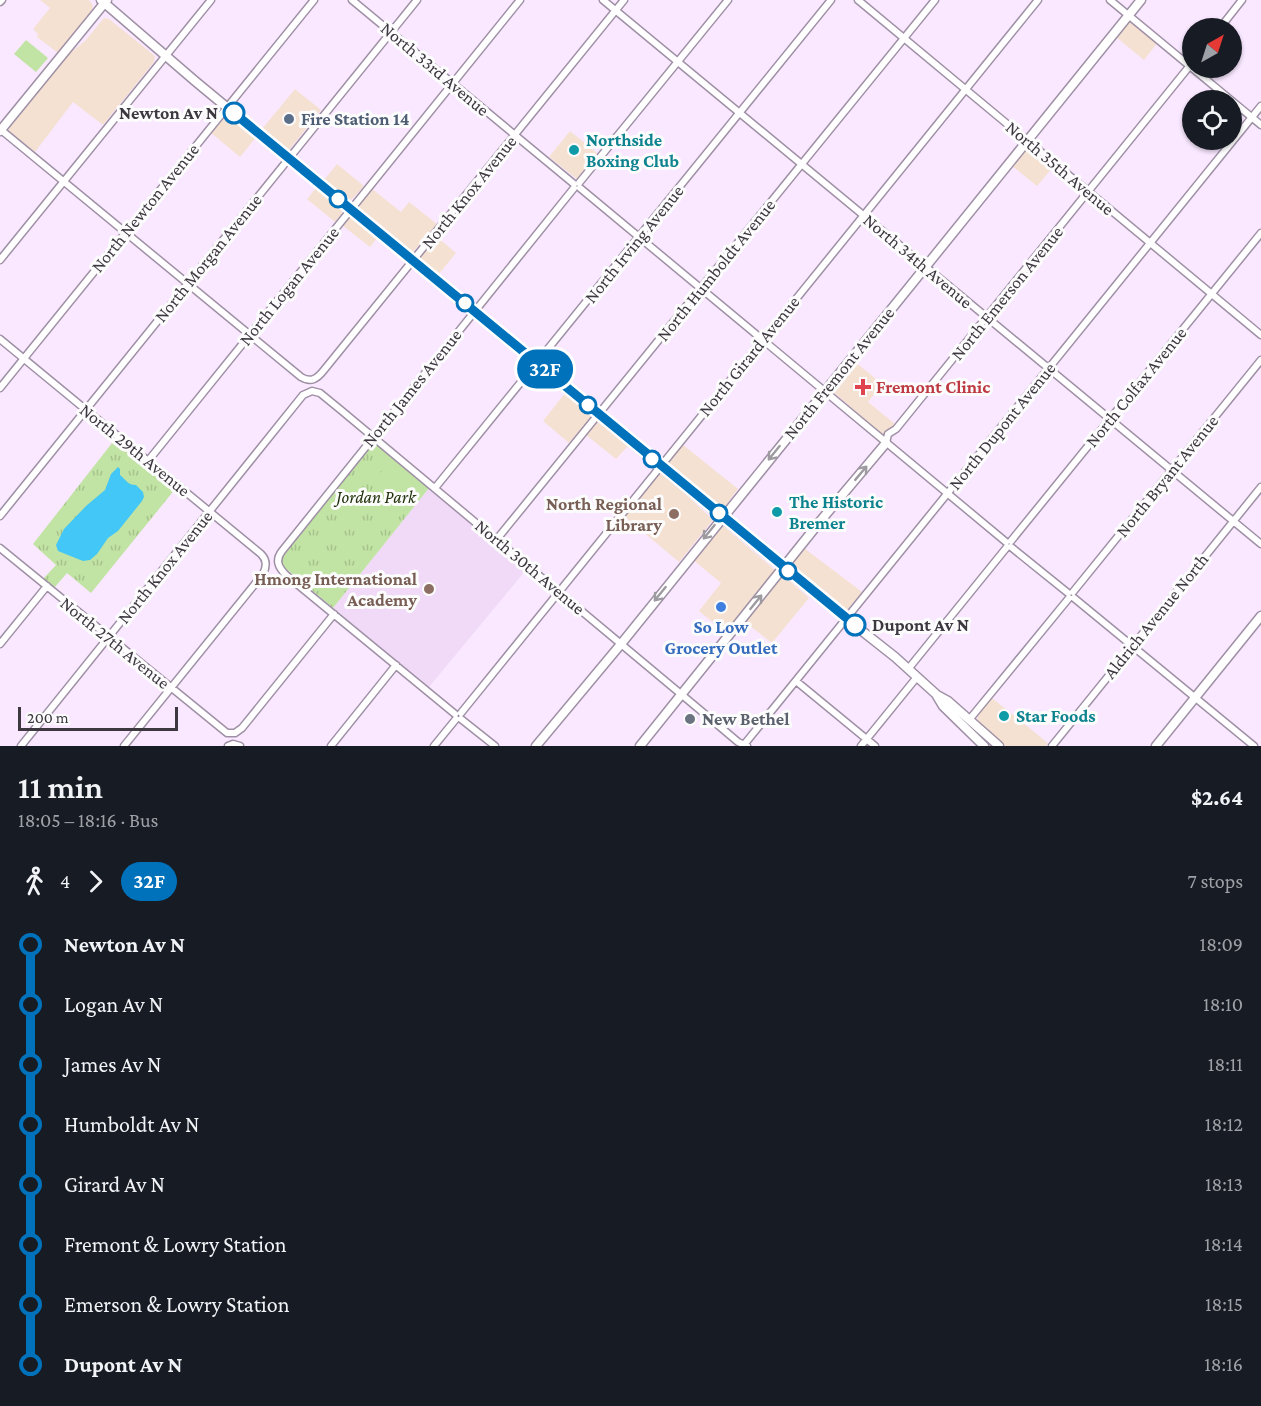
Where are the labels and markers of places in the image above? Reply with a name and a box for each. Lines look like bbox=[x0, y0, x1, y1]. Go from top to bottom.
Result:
marker: Newton Av N bbox=[223, 102, 245, 124]
place label: Newton Av N bbox=[119, 103, 218, 123]
place label: Fire Station 14 bbox=[301, 109, 410, 129]
marker: Fire Station 14 bbox=[282, 112, 296, 126]
place label: Northside Boxing Club bbox=[586, 130, 679, 171]
marker: Northside Boxing Club bbox=[567, 143, 581, 157]
unlabelled marker bbox=[329, 190, 347, 208]
unlabelled marker bbox=[456, 294, 474, 312]
place label: Fremont Clinic bbox=[876, 377, 990, 397]
marker: Fremont Clinic bbox=[854, 378, 872, 396]
unlabelled marker bbox=[579, 396, 597, 414]
unlabelled marker bbox=[643, 450, 661, 468]
place label: The Historic Bremer bbox=[789, 492, 883, 533]
place label: North Regional Library bbox=[546, 494, 662, 535]
unlabelled marker bbox=[710, 504, 728, 522]
marker: The Historic Bremer bbox=[770, 505, 784, 519]
marker: North Regional Library bbox=[667, 507, 681, 521]
unlabelled marker bbox=[779, 562, 797, 580]
place label: Hmong International Academy bbox=[254, 569, 417, 610]
marker: Hmong International Academy bbox=[422, 582, 436, 596]
marker: So Low Grocery Outlet bbox=[714, 600, 728, 614]
marker: Dupont Av N bbox=[844, 614, 866, 636]
place label: Dupont Av N bbox=[872, 615, 969, 635]
place label: So Low Grocery Outlet bbox=[665, 617, 778, 658]
place label: Star Foods bbox=[1016, 706, 1096, 726]
place label: New Bethel bbox=[702, 709, 789, 729]
marker: Star Foods bbox=[997, 709, 1011, 723]
marker: New Bethel bbox=[683, 712, 697, 726]

